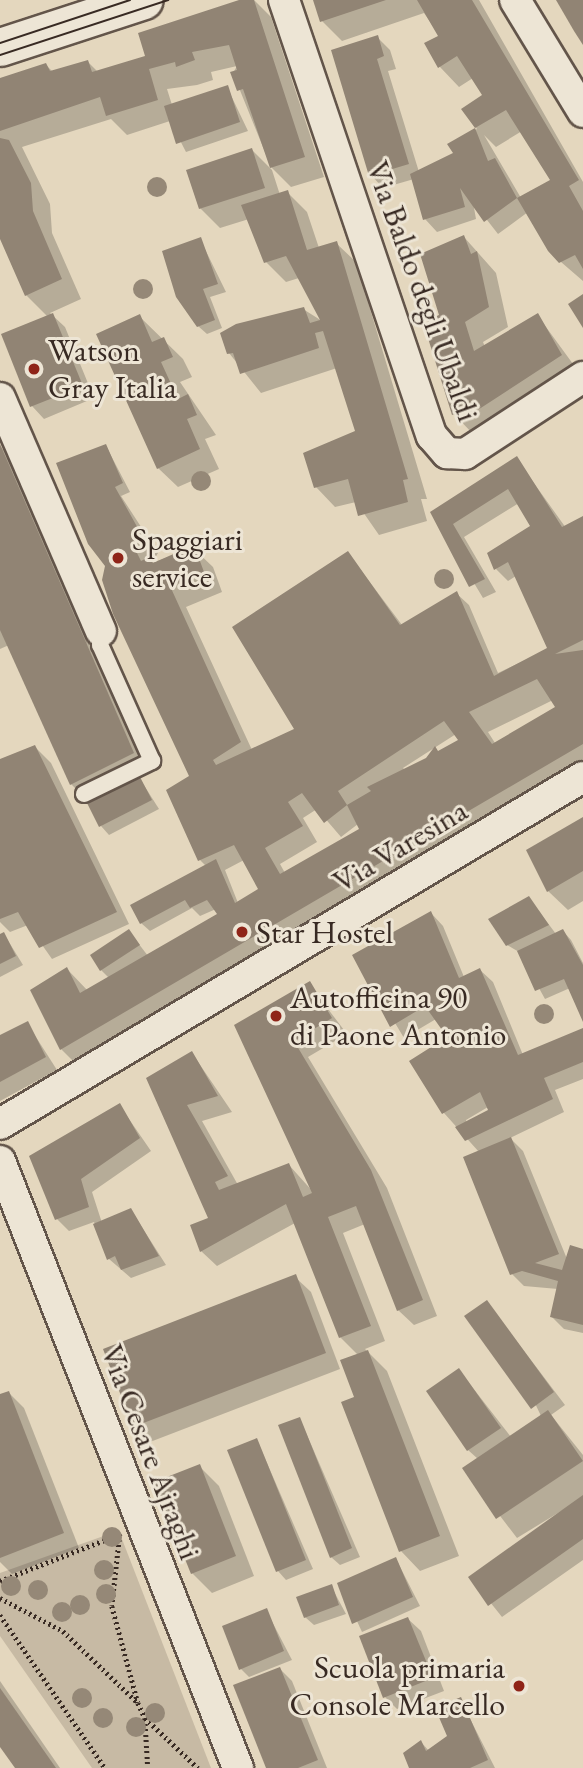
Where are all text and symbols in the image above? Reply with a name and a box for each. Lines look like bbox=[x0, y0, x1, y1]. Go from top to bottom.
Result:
street label: Via Baldo degli Ubaldi bbox=[358, 156, 488, 426]
place label: Watson Gray Italia bbox=[48, 332, 177, 407]
marker: Watson Gray Italia bbox=[26, 361, 42, 377]
place label: Spaggiari service bbox=[132, 521, 243, 596]
marker: Spaggiari service bbox=[110, 550, 126, 566]
street label: Via Varesina bbox=[326, 791, 474, 901]
place label: Star Hostel bbox=[256, 913, 393, 951]
marker: Star Hostel bbox=[234, 924, 250, 940]
place label: Autofficina 90 di Paone Antonio bbox=[290, 979, 506, 1054]
marker: Autofficina 90 di Paone Antonio bbox=[268, 1008, 284, 1024]
street label: Via Cesare Ajraghi bbox=[92, 1339, 210, 1565]
place label: Scuola primaria Console Marcello bbox=[290, 1649, 505, 1724]
marker: Scuola primaria Console Marcello bbox=[511, 1678, 527, 1694]

